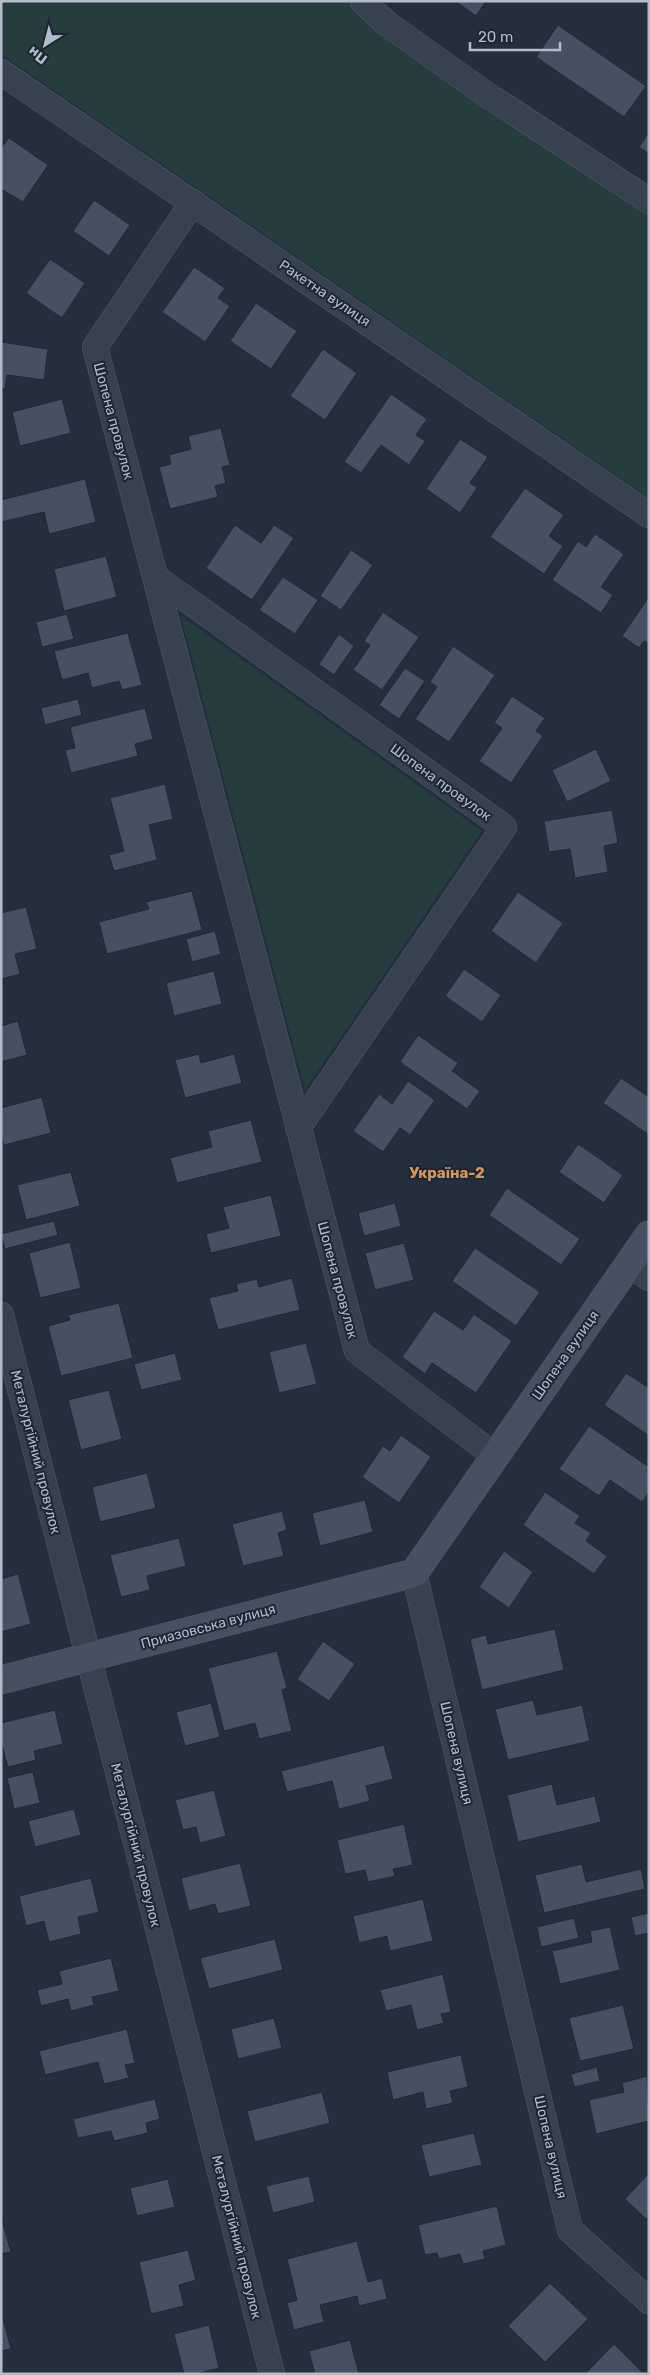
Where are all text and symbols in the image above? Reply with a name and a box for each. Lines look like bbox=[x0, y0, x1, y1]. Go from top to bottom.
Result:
north arrow bbox=[20, 20, 70, 70]
scale bar bbox=[470, 20, 560, 52]
text: 20 m bbox=[478, 28, 513, 46]
text: Пн bbox=[25, 43, 50, 68]
street label: Ракетна вулиця bbox=[276, 257, 374, 330]
street label: Шопена провулок bbox=[90, 361, 137, 482]
street label: Шопена провулок bbox=[387, 740, 495, 825]
district label: Україна-2 bbox=[409, 1164, 485, 1182]
street label: Шопена провулок bbox=[314, 1220, 361, 1341]
street label: Шопена вулиця bbox=[528, 1307, 603, 1403]
street label: Металургійний провулок bbox=[7, 1368, 64, 1536]
street label: Приазовська вулиця bbox=[139, 1600, 277, 1653]
street label: Шопена вулиця bbox=[436, 1700, 477, 1806]
street label: Металургійний провулок bbox=[107, 1761, 164, 1929]
street label: Шопена вулиця bbox=[530, 2094, 571, 2200]
street label: Металургійний провулок bbox=[208, 2153, 265, 2321]

